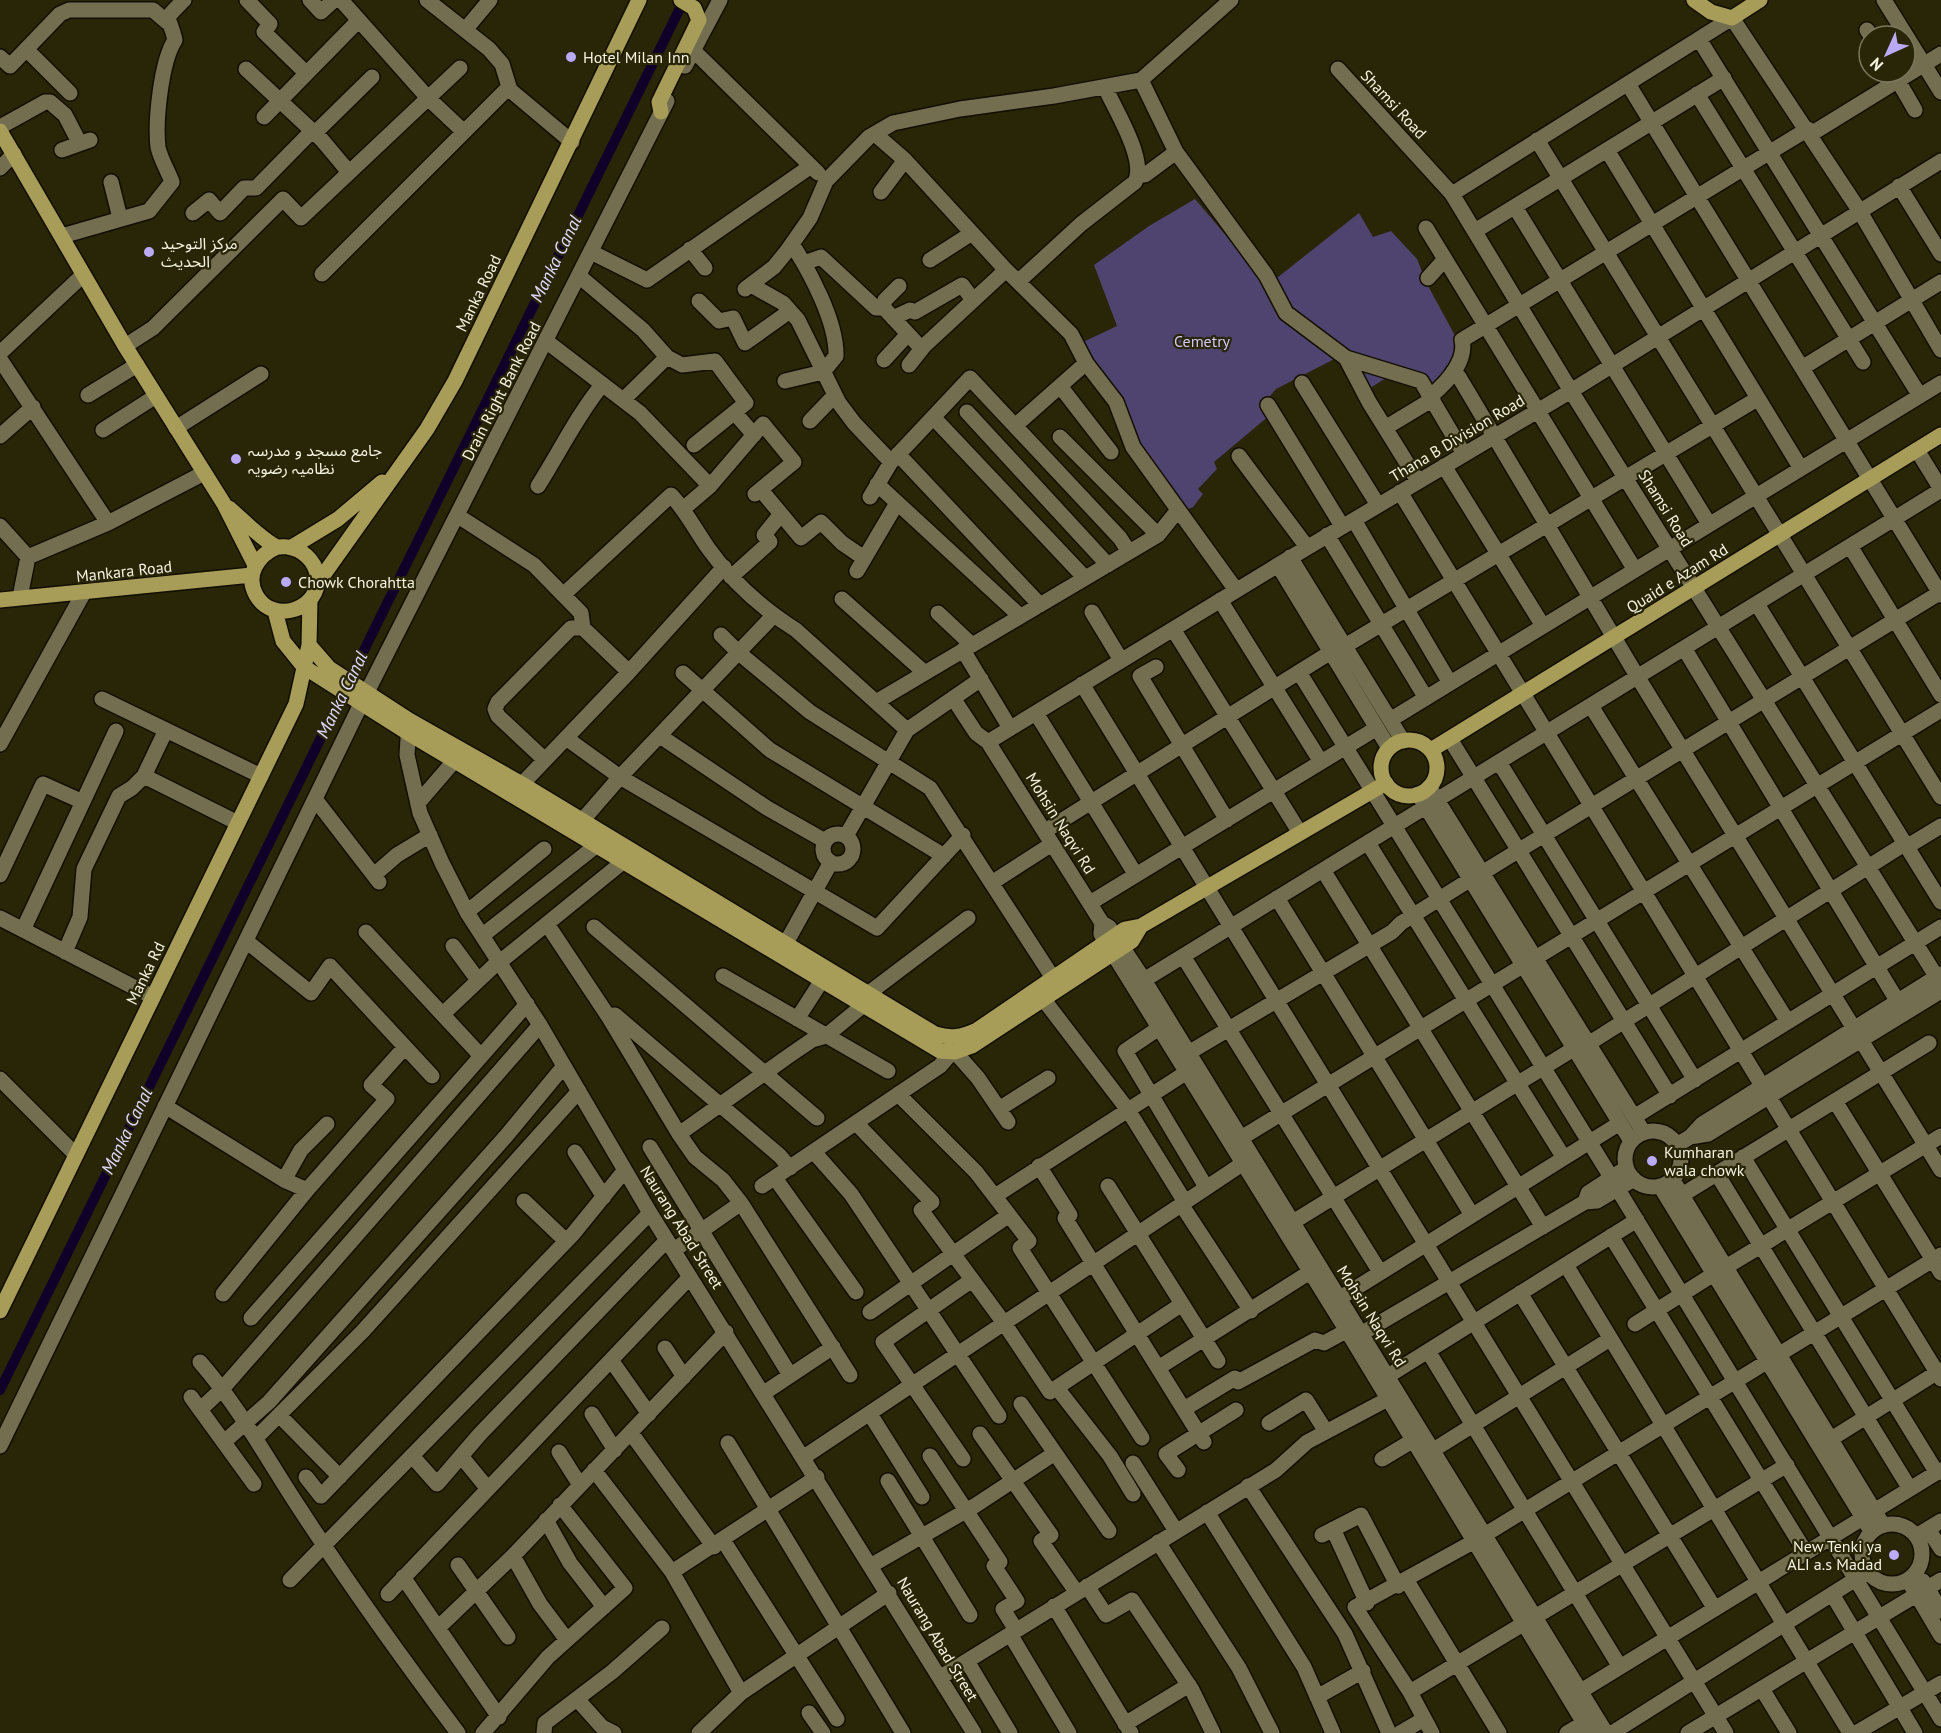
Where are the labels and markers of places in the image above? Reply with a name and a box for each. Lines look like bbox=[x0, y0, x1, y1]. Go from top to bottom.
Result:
place label: Hotel Milan Inn bbox=[583, 47, 689, 67]
marker: Hotel Milan Inn bbox=[564, 50, 578, 64]
place label: مرکز التوحید الحدیث bbox=[161, 233, 238, 271]
marker: مرکز التوحید الحدیث bbox=[142, 245, 156, 259]
place label: جامع مسجد و مدرسہ نظامیہ رضویہ bbox=[248, 440, 382, 478]
marker: جامع مسجد و مدرسہ نظامیہ رضویہ bbox=[229, 452, 243, 466]
place label: Chowk Chorahtta bbox=[298, 572, 415, 592]
marker: Chowk Chorahtta bbox=[279, 575, 293, 589]
place label: Kumharan wala chowk bbox=[1664, 1142, 1745, 1180]
marker: Kumharan wala chowk bbox=[1645, 1154, 1659, 1168]
place label: New Tenki ya ALI a.s Madad bbox=[1787, 1536, 1882, 1574]
marker: New Tenki ya ALI a.s Madad bbox=[1887, 1548, 1901, 1562]

